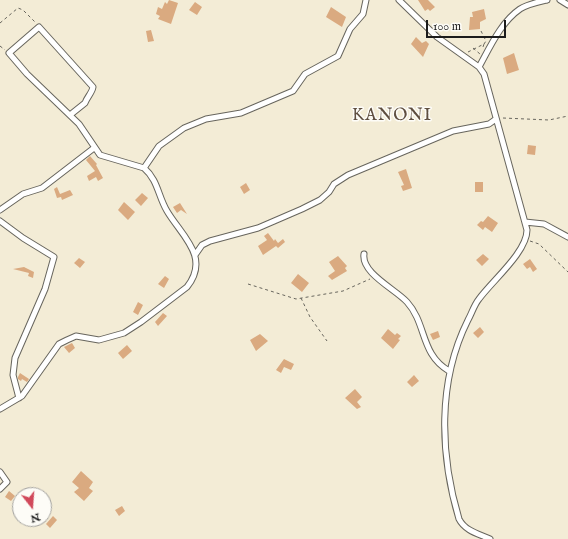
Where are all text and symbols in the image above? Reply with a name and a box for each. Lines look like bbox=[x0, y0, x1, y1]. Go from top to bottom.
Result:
scale bar bbox=[428, 12, 508, 38]
text: 100 m bbox=[433, 19, 461, 34]
district label: KANONI bbox=[352, 107, 432, 127]
north arrow bbox=[12, 487, 52, 527]
text: N bbox=[29, 509, 42, 526]

